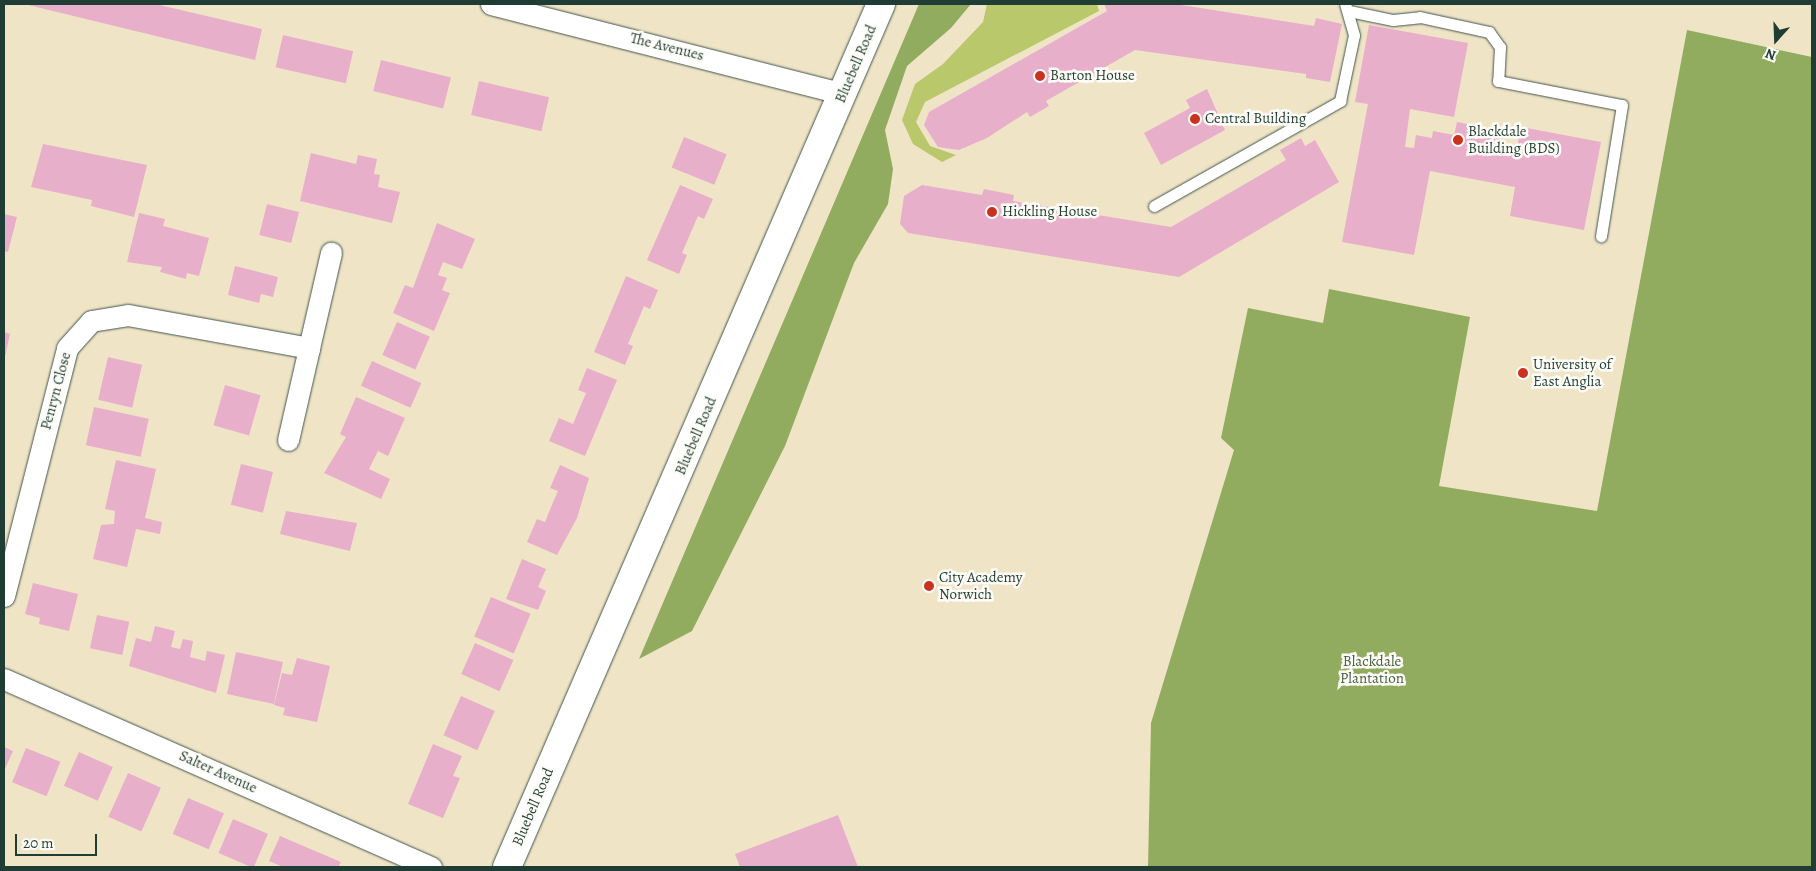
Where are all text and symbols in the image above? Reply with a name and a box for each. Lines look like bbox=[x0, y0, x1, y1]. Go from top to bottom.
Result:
north arrow bbox=[1751, 15, 1801, 65]
street label: Bluebell Road bbox=[831, 22, 881, 106]
street label: The Avenues bbox=[628, 29, 706, 65]
text: N bbox=[1763, 44, 1779, 65]
place label: Barton House bbox=[1050, 67, 1135, 85]
marker: Barton House bbox=[1034, 70, 1046, 82]
place label: Central Building bbox=[1205, 110, 1306, 128]
marker: Central Building bbox=[1189, 113, 1201, 125]
place label: Blackdale Building (BDS) bbox=[1468, 122, 1560, 157]
marker: Blackdale Building (BDS) bbox=[1452, 134, 1464, 146]
place label: Hickling House bbox=[1002, 203, 1097, 221]
marker: Hickling House bbox=[986, 206, 998, 218]
street label: Penryn Close bbox=[37, 350, 75, 432]
place label: University of East Anglia bbox=[1533, 355, 1612, 390]
marker: University of East Anglia bbox=[1517, 367, 1529, 379]
street label: Bluebell Road bbox=[671, 394, 721, 478]
place label: City Academy Norwich bbox=[939, 568, 1022, 603]
marker: City Academy Norwich bbox=[923, 580, 935, 592]
park label: Blackdale Plantation bbox=[1340, 652, 1404, 687]
street label: Salter Avenue bbox=[176, 747, 260, 797]
street label: Bluebell Road bbox=[508, 765, 558, 849]
scale bar bbox=[18, 824, 100, 856]
text: 20 m bbox=[23, 833, 54, 853]

